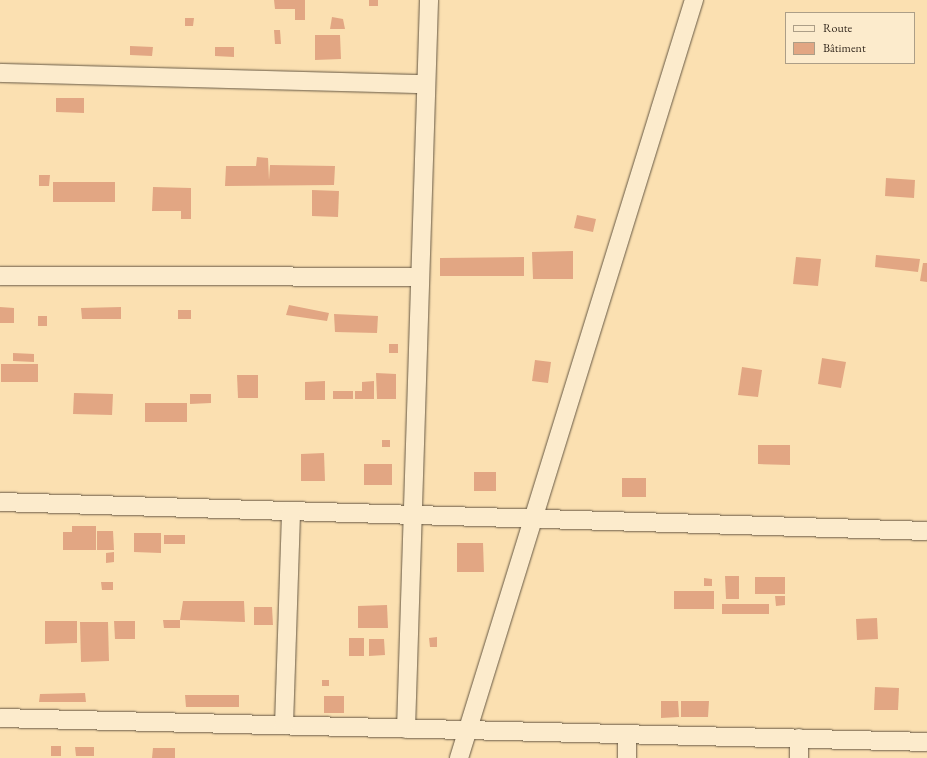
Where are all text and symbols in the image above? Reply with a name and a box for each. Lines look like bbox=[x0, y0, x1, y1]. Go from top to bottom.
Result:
legend bbox=[785, 12, 915, 64]
text: Route bbox=[823, 20, 852, 36]
text: Bâtiment bbox=[823, 40, 866, 56]

